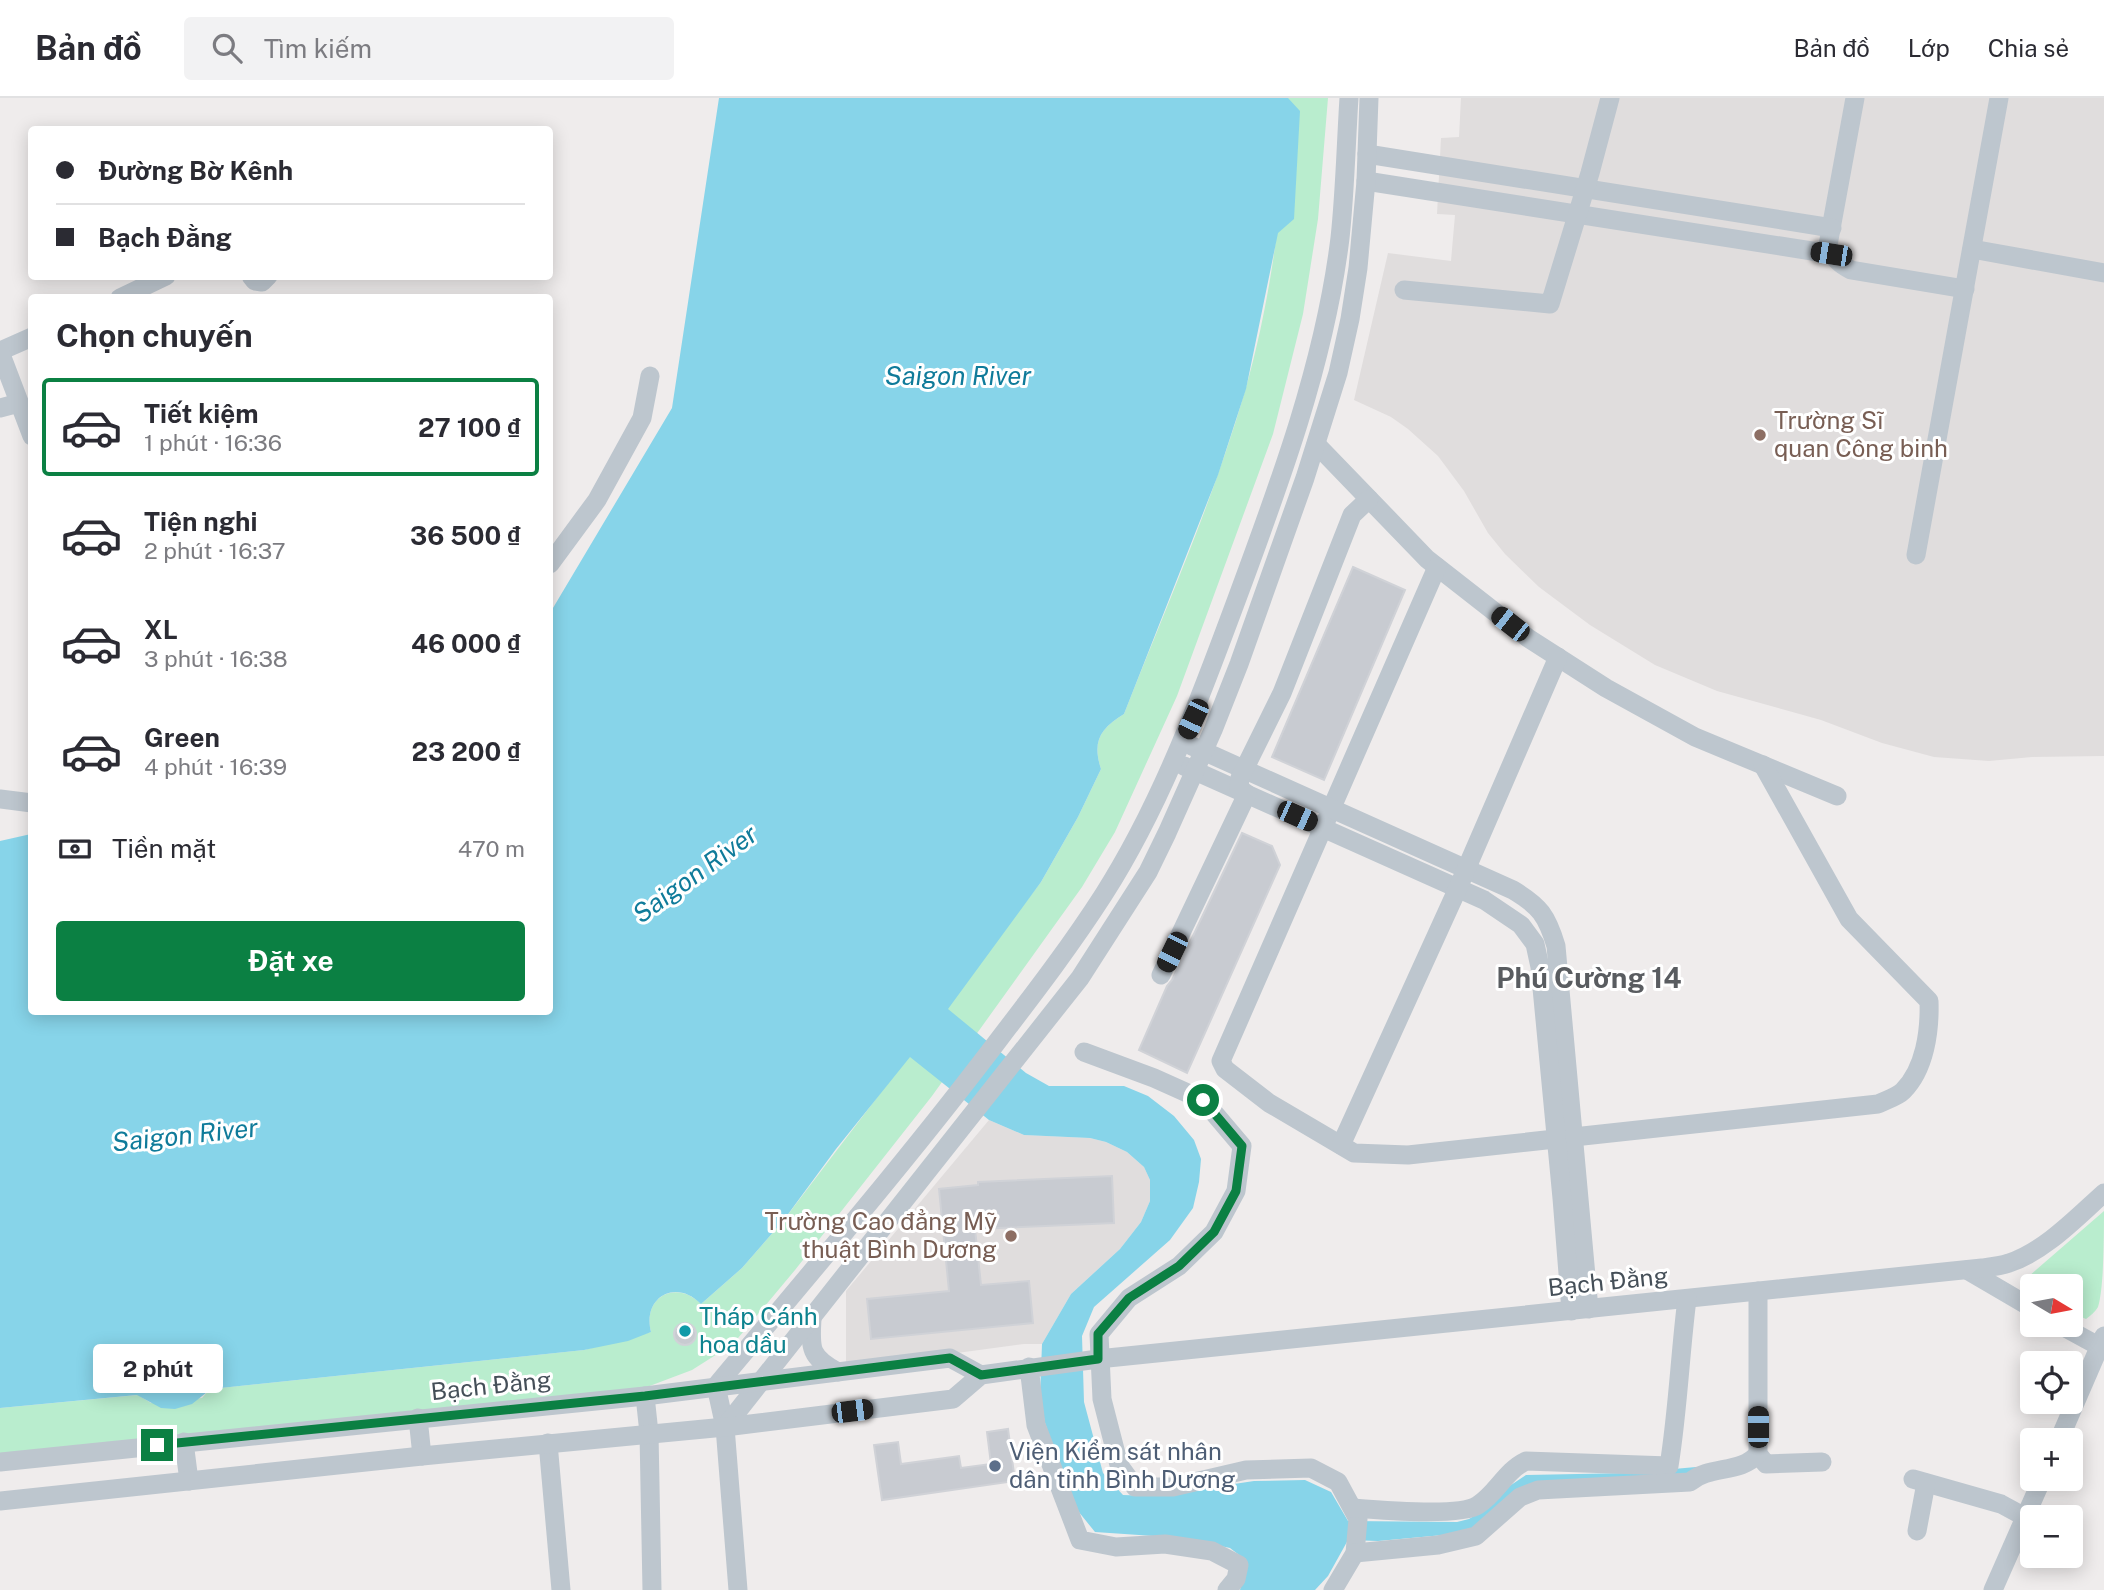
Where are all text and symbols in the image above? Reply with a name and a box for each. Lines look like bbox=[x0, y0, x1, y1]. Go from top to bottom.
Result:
search box bbox=[184, 17, 674, 80]
text: Bản đồ bbox=[35, 29, 142, 67]
icon: search bbox=[208, 29, 246, 67]
text: Tìm kiếm bbox=[264, 33, 372, 64]
text: Bản đồ bbox=[1793, 34, 1870, 62]
text: Lớp bbox=[1908, 34, 1950, 62]
text: Chia sẻ bbox=[1988, 34, 2069, 62]
text: Đường Bờ Kênh bbox=[98, 155, 293, 186]
text: Bạch Đằng bbox=[98, 222, 232, 253]
car bbox=[1809, 240, 1854, 268]
text: Chọn chuyến bbox=[56, 317, 253, 354]
water label: Saigon River bbox=[885, 360, 1031, 391]
icon: car bbox=[60, 396, 123, 459]
text: Tiết kiệm bbox=[144, 398, 259, 429]
place label: Trường Sĩ quan Công binh bbox=[1774, 406, 1948, 462]
text: 27 100 ₫ bbox=[418, 412, 521, 443]
marker: Trường Sĩ quan Công binh bbox=[1752, 427, 1768, 443]
text: 1 phút · 16:36 bbox=[144, 429, 282, 456]
icon: car bbox=[60, 504, 123, 567]
text: Tiện nghi bbox=[144, 506, 257, 537]
text: 36 500 ₫ bbox=[410, 520, 521, 551]
text: 2 phút · 16:37 bbox=[144, 537, 286, 564]
car bbox=[1487, 603, 1534, 645]
icon: car bbox=[60, 612, 123, 675]
text: XL bbox=[144, 614, 178, 645]
text: 46 000 ₫ bbox=[411, 628, 521, 659]
text: 3 phút · 16:38 bbox=[144, 645, 288, 672]
car bbox=[1175, 696, 1212, 742]
icon: car bbox=[60, 720, 123, 783]
text: Green bbox=[144, 722, 220, 753]
text: 23 200 ₫ bbox=[412, 736, 521, 767]
text: 4 phút · 16:39 bbox=[144, 753, 287, 780]
car bbox=[1274, 798, 1321, 834]
water label: Saigon River bbox=[626, 818, 763, 929]
icon: cash bbox=[56, 830, 94, 868]
text: Tiền mặt bbox=[112, 833, 216, 864]
text: 470 m bbox=[458, 835, 525, 862]
button: Đặt xe bbox=[56, 921, 525, 1001]
car bbox=[1154, 929, 1191, 975]
district label: Phú Cường 14 bbox=[1496, 961, 1682, 994]
route start bbox=[1187, 1084, 1219, 1116]
water label: Saigon River bbox=[111, 1111, 260, 1158]
place label: Trường Cao đẳng Mỹ thuật Bình Dương bbox=[765, 1207, 997, 1263]
marker: Trường Cao đẳng Mỹ thuật Bình Dương bbox=[1003, 1228, 1019, 1244]
street label: Bạch Đằng bbox=[1546, 1261, 1670, 1301]
north arrow bbox=[2020, 1274, 2082, 1337]
map controls bbox=[2020, 1274, 2083, 1568]
place label: Tháp Cánh hoa dầu bbox=[699, 1302, 818, 1358]
marker: Tháp Cánh hoa dầu bbox=[677, 1323, 693, 1339]
callout: 2 phút bbox=[92, 1344, 222, 1392]
button: locate bbox=[2020, 1351, 2083, 1414]
text: 2 phút bbox=[123, 1355, 193, 1382]
street label: Bạch Đằng bbox=[429, 1365, 553, 1405]
car bbox=[830, 1398, 875, 1424]
car bbox=[1748, 1406, 1769, 1448]
button: + bbox=[2020, 1428, 2083, 1491]
route end bbox=[141, 1429, 173, 1461]
place label: Viện Kiểm sát nhân dân tỉnh Bình Dương bbox=[1009, 1437, 1236, 1493]
marker: Viện Kiểm sát nhân dân tỉnh Bình Dương bbox=[987, 1458, 1003, 1474]
button: − bbox=[2020, 1505, 2083, 1568]

